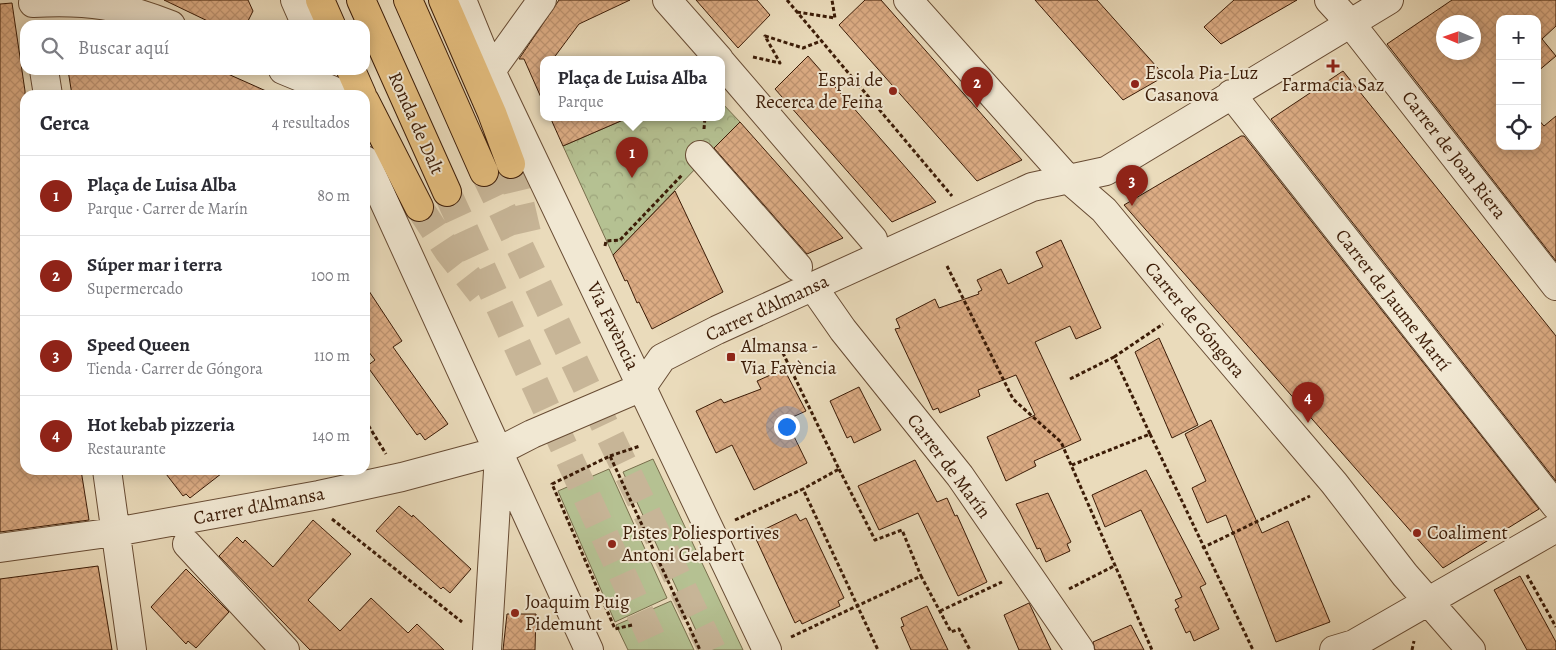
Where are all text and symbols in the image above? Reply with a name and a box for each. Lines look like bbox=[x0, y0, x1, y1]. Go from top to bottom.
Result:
north arrow bbox=[1436, 15, 1481, 60]
map controls bbox=[1496, 15, 1541, 150]
button: + bbox=[1496, 15, 1541, 60]
search box bbox=[20, 20, 370, 75]
icon: search bbox=[38, 34, 66, 62]
text: Buscar aquí bbox=[78, 35, 169, 61]
popup bbox=[540, 56, 725, 121]
place label: Escola Pia-Luz Casanova bbox=[1145, 60, 1258, 108]
marker: Farmacia Saz bbox=[1327, 60, 1339, 72]
button: − bbox=[1496, 60, 1541, 105]
text: Plaça de Luisa Alba bbox=[558, 65, 707, 91]
place label: Espai de Recerca de Feina bbox=[755, 67, 883, 115]
pin: 2 bbox=[961, 67, 993, 108]
street label: Ronda de Dalt bbox=[382, 68, 450, 178]
place label: Farmacia Saz bbox=[1281, 72, 1385, 98]
marker: Escola Pia-Luz Casanova bbox=[1129, 78, 1141, 90]
marker: Espai de Recerca de Feina bbox=[887, 85, 899, 97]
street label: Carrer de Joan Riera bbox=[1396, 85, 1512, 225]
text: Parque bbox=[558, 91, 604, 113]
button: locate bbox=[1496, 105, 1541, 150]
text: Cerca bbox=[40, 109, 90, 137]
text: 4 resultados bbox=[272, 112, 350, 134]
pin: 1 bbox=[616, 137, 648, 178]
pin: 3 bbox=[1116, 165, 1148, 206]
text: Plaça de Luisa Alba bbox=[87, 172, 237, 198]
text: 1 bbox=[53, 185, 59, 207]
text: 80 m bbox=[317, 185, 350, 207]
text: Parque · Carrer de Marín bbox=[87, 198, 248, 220]
street label: Carrer de Jaume Martí bbox=[1329, 224, 1457, 376]
text: Súper mar i terra bbox=[87, 252, 222, 278]
street label: Carrer de Góngora bbox=[1139, 256, 1251, 384]
text: 2 bbox=[52, 265, 60, 287]
text: 100 m bbox=[311, 265, 350, 287]
street label: Carrer d'Almansa bbox=[701, 268, 833, 348]
street label: Via Favència bbox=[580, 276, 646, 375]
text: Supermercado bbox=[87, 278, 183, 300]
text: Speed Queen bbox=[87, 332, 190, 358]
place label: Almansa - Via Favència bbox=[740, 333, 837, 381]
text: 3 bbox=[53, 345, 59, 367]
text: 110 m bbox=[314, 345, 350, 367]
marker: Almansa - Via Favència bbox=[725, 351, 737, 363]
text: Tienda · Carrer de Góngora bbox=[87, 358, 263, 380]
pin: 4 bbox=[1292, 382, 1324, 423]
street label: Carrer de Marín bbox=[901, 408, 997, 524]
text: Hot kebab pizzeria bbox=[87, 412, 235, 438]
your location bbox=[774, 414, 800, 440]
text: 4 bbox=[52, 425, 60, 447]
text: 140 m bbox=[312, 425, 350, 447]
text: Restaurante bbox=[87, 438, 166, 460]
street label: Carrer d'Almansa bbox=[191, 481, 327, 531]
place label: Pistes Poliesportives Antoni Gelabert bbox=[621, 520, 779, 568]
place label: Coaliment bbox=[1427, 520, 1508, 546]
marker: Coaliment bbox=[1411, 527, 1423, 539]
marker: Pistes Poliesportives Antoni Gelabert bbox=[606, 538, 618, 550]
place label: Joaquim Puig Pidemunt bbox=[525, 589, 630, 637]
marker: Joaquim Puig Pidemunt bbox=[509, 607, 521, 619]

